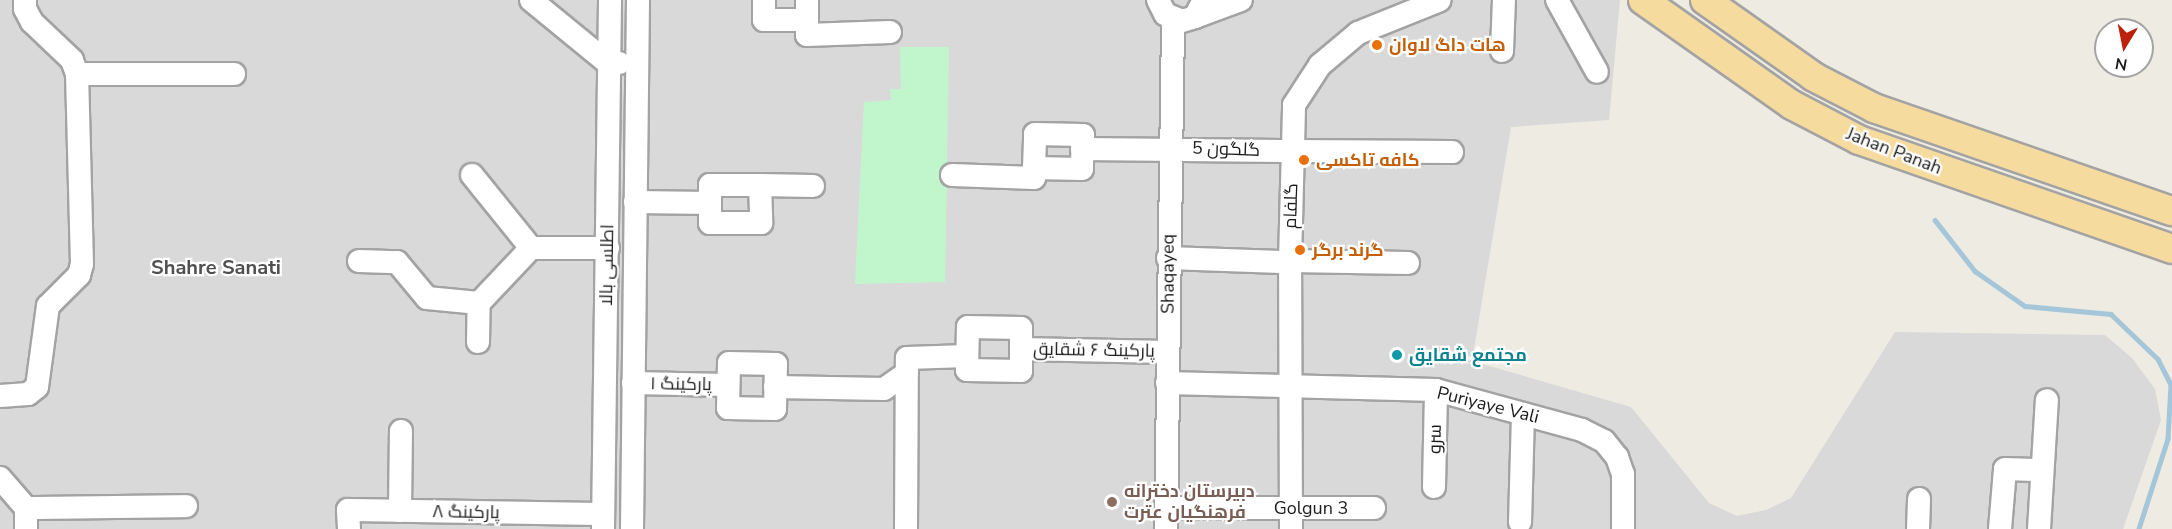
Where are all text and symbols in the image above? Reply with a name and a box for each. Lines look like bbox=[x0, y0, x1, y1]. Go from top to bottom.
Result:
north arrow bbox=[2094, 18, 2154, 78]
place label: هات داگ لاوان bbox=[1389, 34, 1506, 56]
marker: هات داگ لاوان bbox=[1370, 38, 1384, 52]
text: N bbox=[2113, 52, 2129, 76]
street label: Jahan Panah bbox=[1843, 123, 1945, 179]
street label: گلگون 5 bbox=[1192, 137, 1260, 161]
place label: کافه تاکسی bbox=[1316, 149, 1420, 171]
marker: کافه تاکسی bbox=[1297, 153, 1311, 167]
street label: گلفام bbox=[1279, 183, 1303, 229]
street label: اطلسی بالا bbox=[595, 224, 619, 306]
street label: Shaqayeq bbox=[1157, 234, 1179, 314]
place label: گرند برگر bbox=[1312, 239, 1384, 261]
marker: گرند برگر bbox=[1293, 243, 1307, 257]
district label: Shahre Sanati bbox=[151, 255, 281, 279]
street label: پارکینگ ۶ شقایق bbox=[1033, 338, 1155, 362]
place label: مجتمع شقایق bbox=[1409, 344, 1527, 366]
marker: مجتمع شقایق bbox=[1390, 348, 1404, 362]
street label: پارکینگ ۱ bbox=[650, 373, 712, 395]
street label: Puriyaye Vali bbox=[1435, 382, 1541, 428]
street label: سرو bbox=[1424, 424, 1446, 454]
place label: دبیرستان دخترانه فرهنگیان عترت bbox=[1124, 481, 1255, 524]
marker: دبیرستان دخترانه فرهنگیان عترت bbox=[1105, 495, 1119, 509]
street label: Golgun 3 bbox=[1274, 497, 1348, 519]
street label: پارکینگ ۸ bbox=[432, 501, 500, 523]

